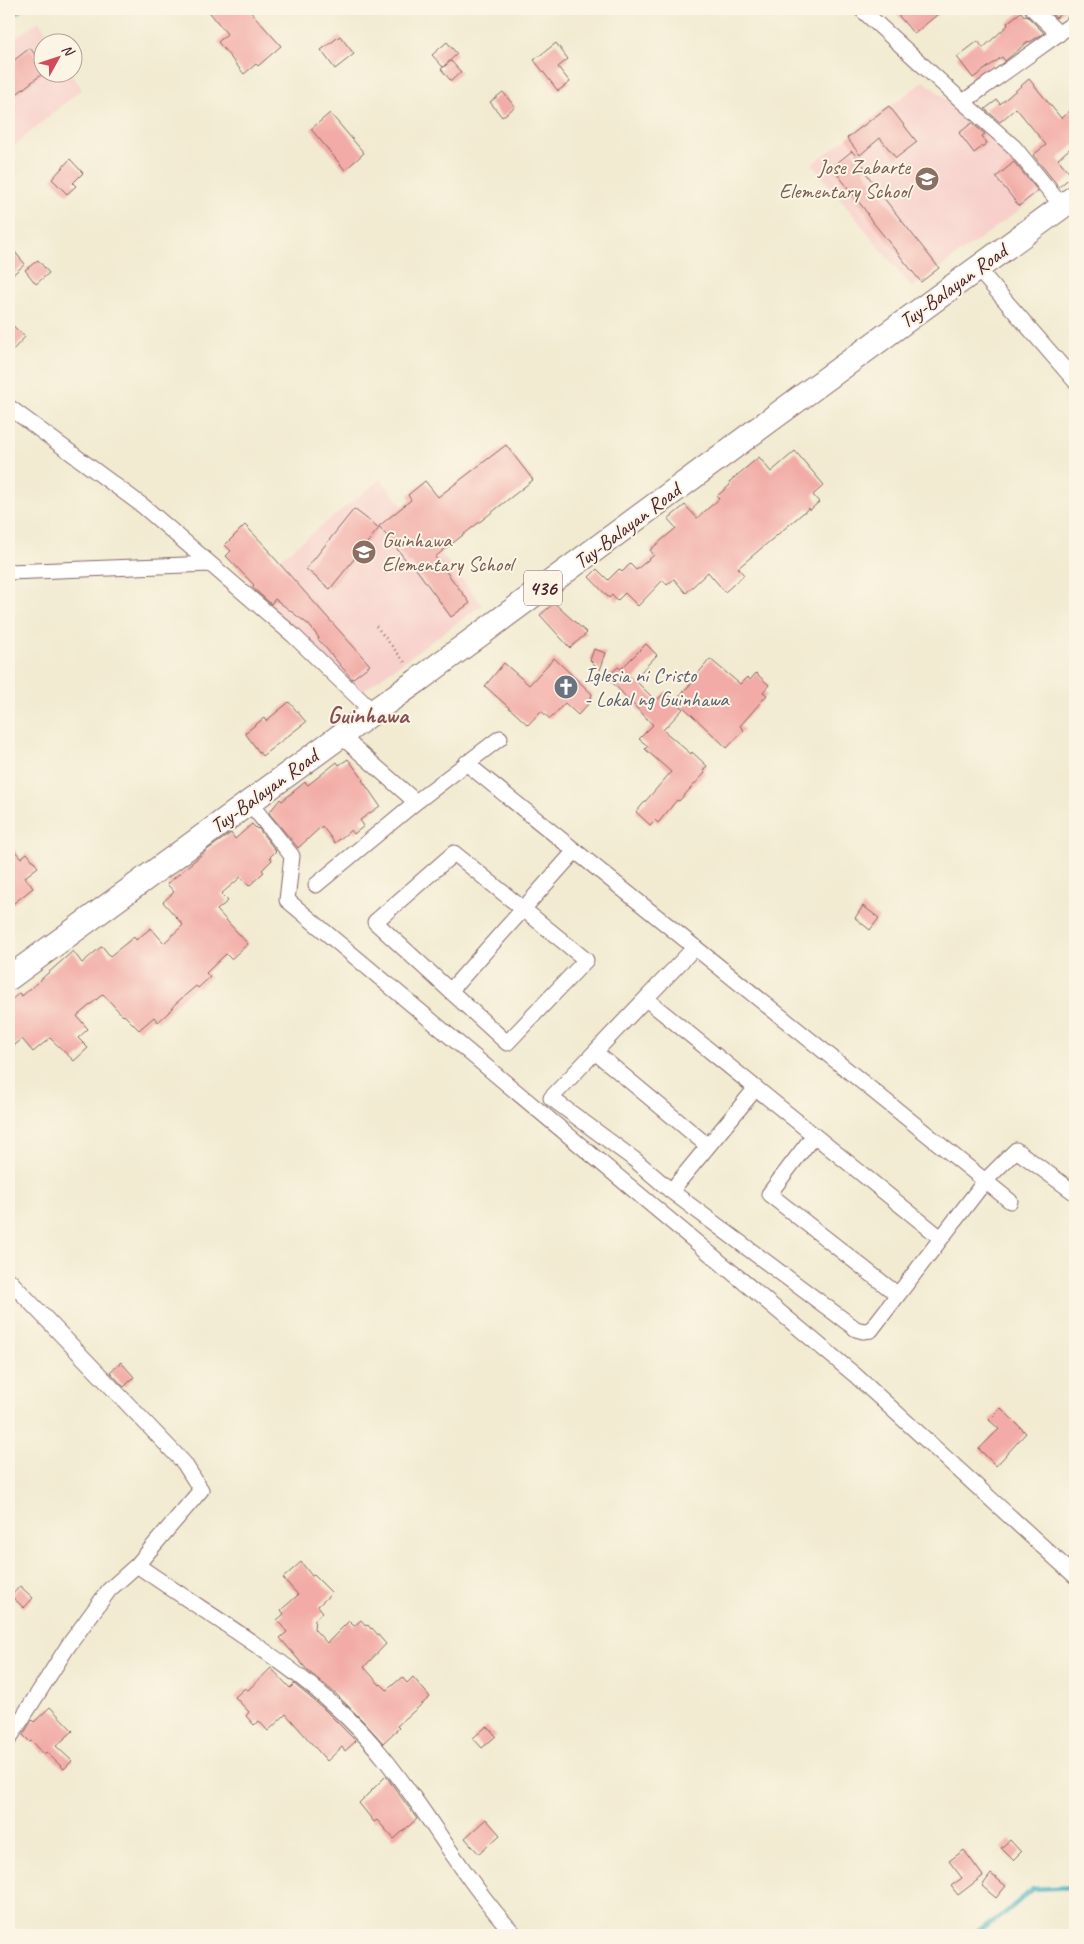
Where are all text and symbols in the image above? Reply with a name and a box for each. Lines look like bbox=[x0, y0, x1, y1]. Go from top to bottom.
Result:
north arrow bbox=[32, 32, 82, 82]
text: N bbox=[58, 41, 78, 61]
place label: Jose Zabarte Elementary School bbox=[779, 154, 913, 204]
school or university icon: Jose Zabarte Elementary School bbox=[914, 166, 940, 192]
street label: Tuy-Balayan Road bbox=[894, 236, 1015, 334]
street label: Tuy-Balayan Road bbox=[568, 475, 689, 575]
place label: Guinhawa Elementary School bbox=[382, 527, 517, 577]
school or university icon: Guinhawa Elementary School bbox=[351, 539, 377, 565]
road number: 436 bbox=[524, 570, 562, 606]
place label: Iglesia ni Cristo - Lokal ng Guinhawa bbox=[584, 662, 730, 712]
church icon: Iglesia ni Cristo - Lokal ng Guinhawa bbox=[553, 674, 579, 700]
district label: Guinhawa bbox=[328, 700, 411, 730]
street label: Tuy-Balayan Road bbox=[205, 741, 326, 839]

